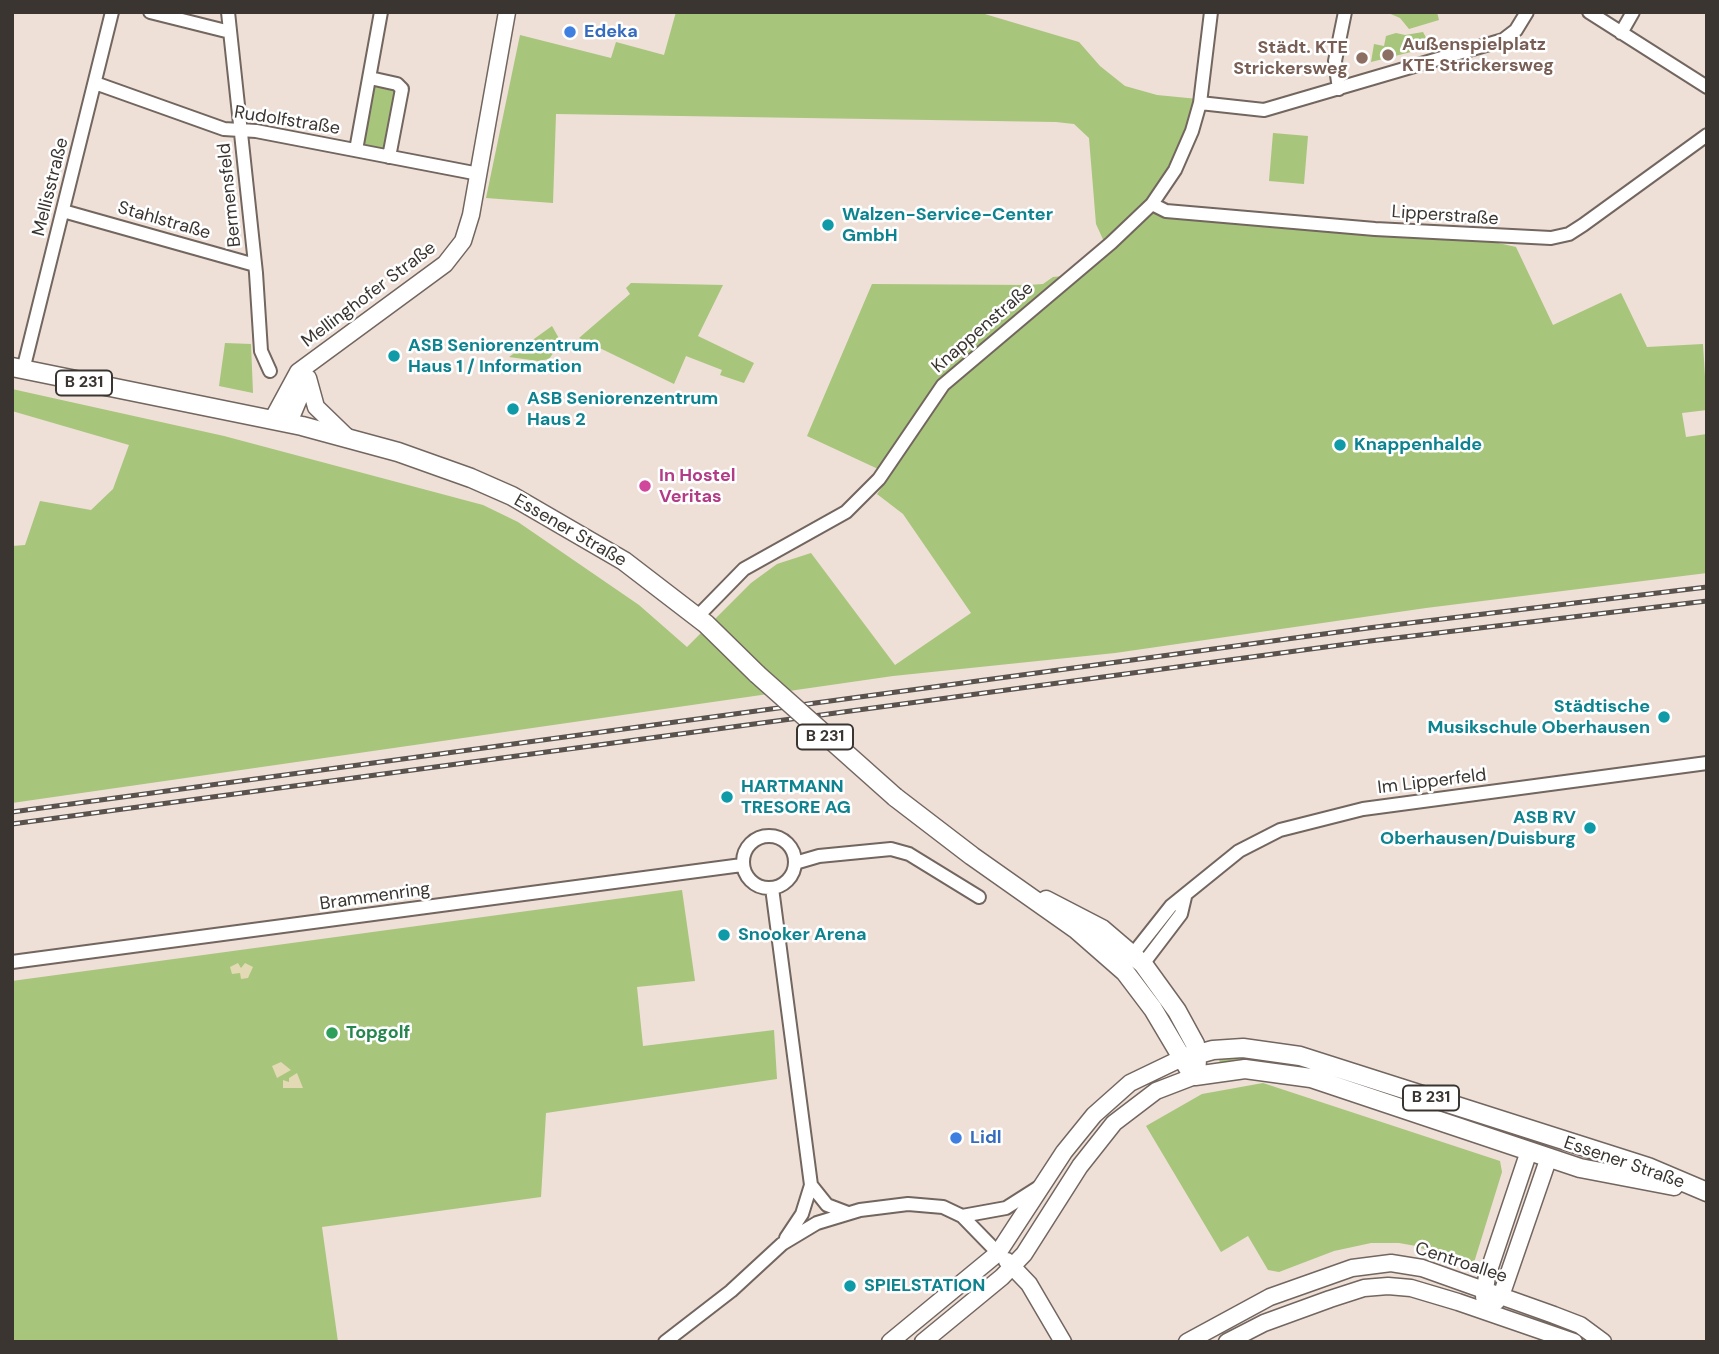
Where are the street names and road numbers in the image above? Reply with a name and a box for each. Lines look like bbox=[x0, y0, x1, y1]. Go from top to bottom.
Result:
street label: Rudolfstraße bbox=[233, 102, 341, 140]
street label: Mellisstraße bbox=[28, 136, 74, 238]
street label: Bermensfeld bbox=[214, 142, 246, 248]
street label: Stahlstraße bbox=[115, 197, 213, 245]
street label: Lipperstraße bbox=[1391, 201, 1499, 231]
street label: Mellinghofer Straße bbox=[298, 238, 440, 352]
street label: Knappenstraße bbox=[928, 278, 1038, 378]
road number: B 231 bbox=[56, 370, 112, 396]
street label: Essener Straße bbox=[510, 490, 630, 572]
road number: B 231 bbox=[797, 724, 853, 750]
street label: Im Lipperfeld bbox=[1376, 765, 1488, 799]
street label: Brammenring bbox=[318, 879, 432, 915]
road number: B 231 bbox=[1403, 1086, 1459, 1110]
street label: Essener Straße bbox=[1561, 1132, 1687, 1194]
street label: Centroallee bbox=[1412, 1238, 1510, 1288]

